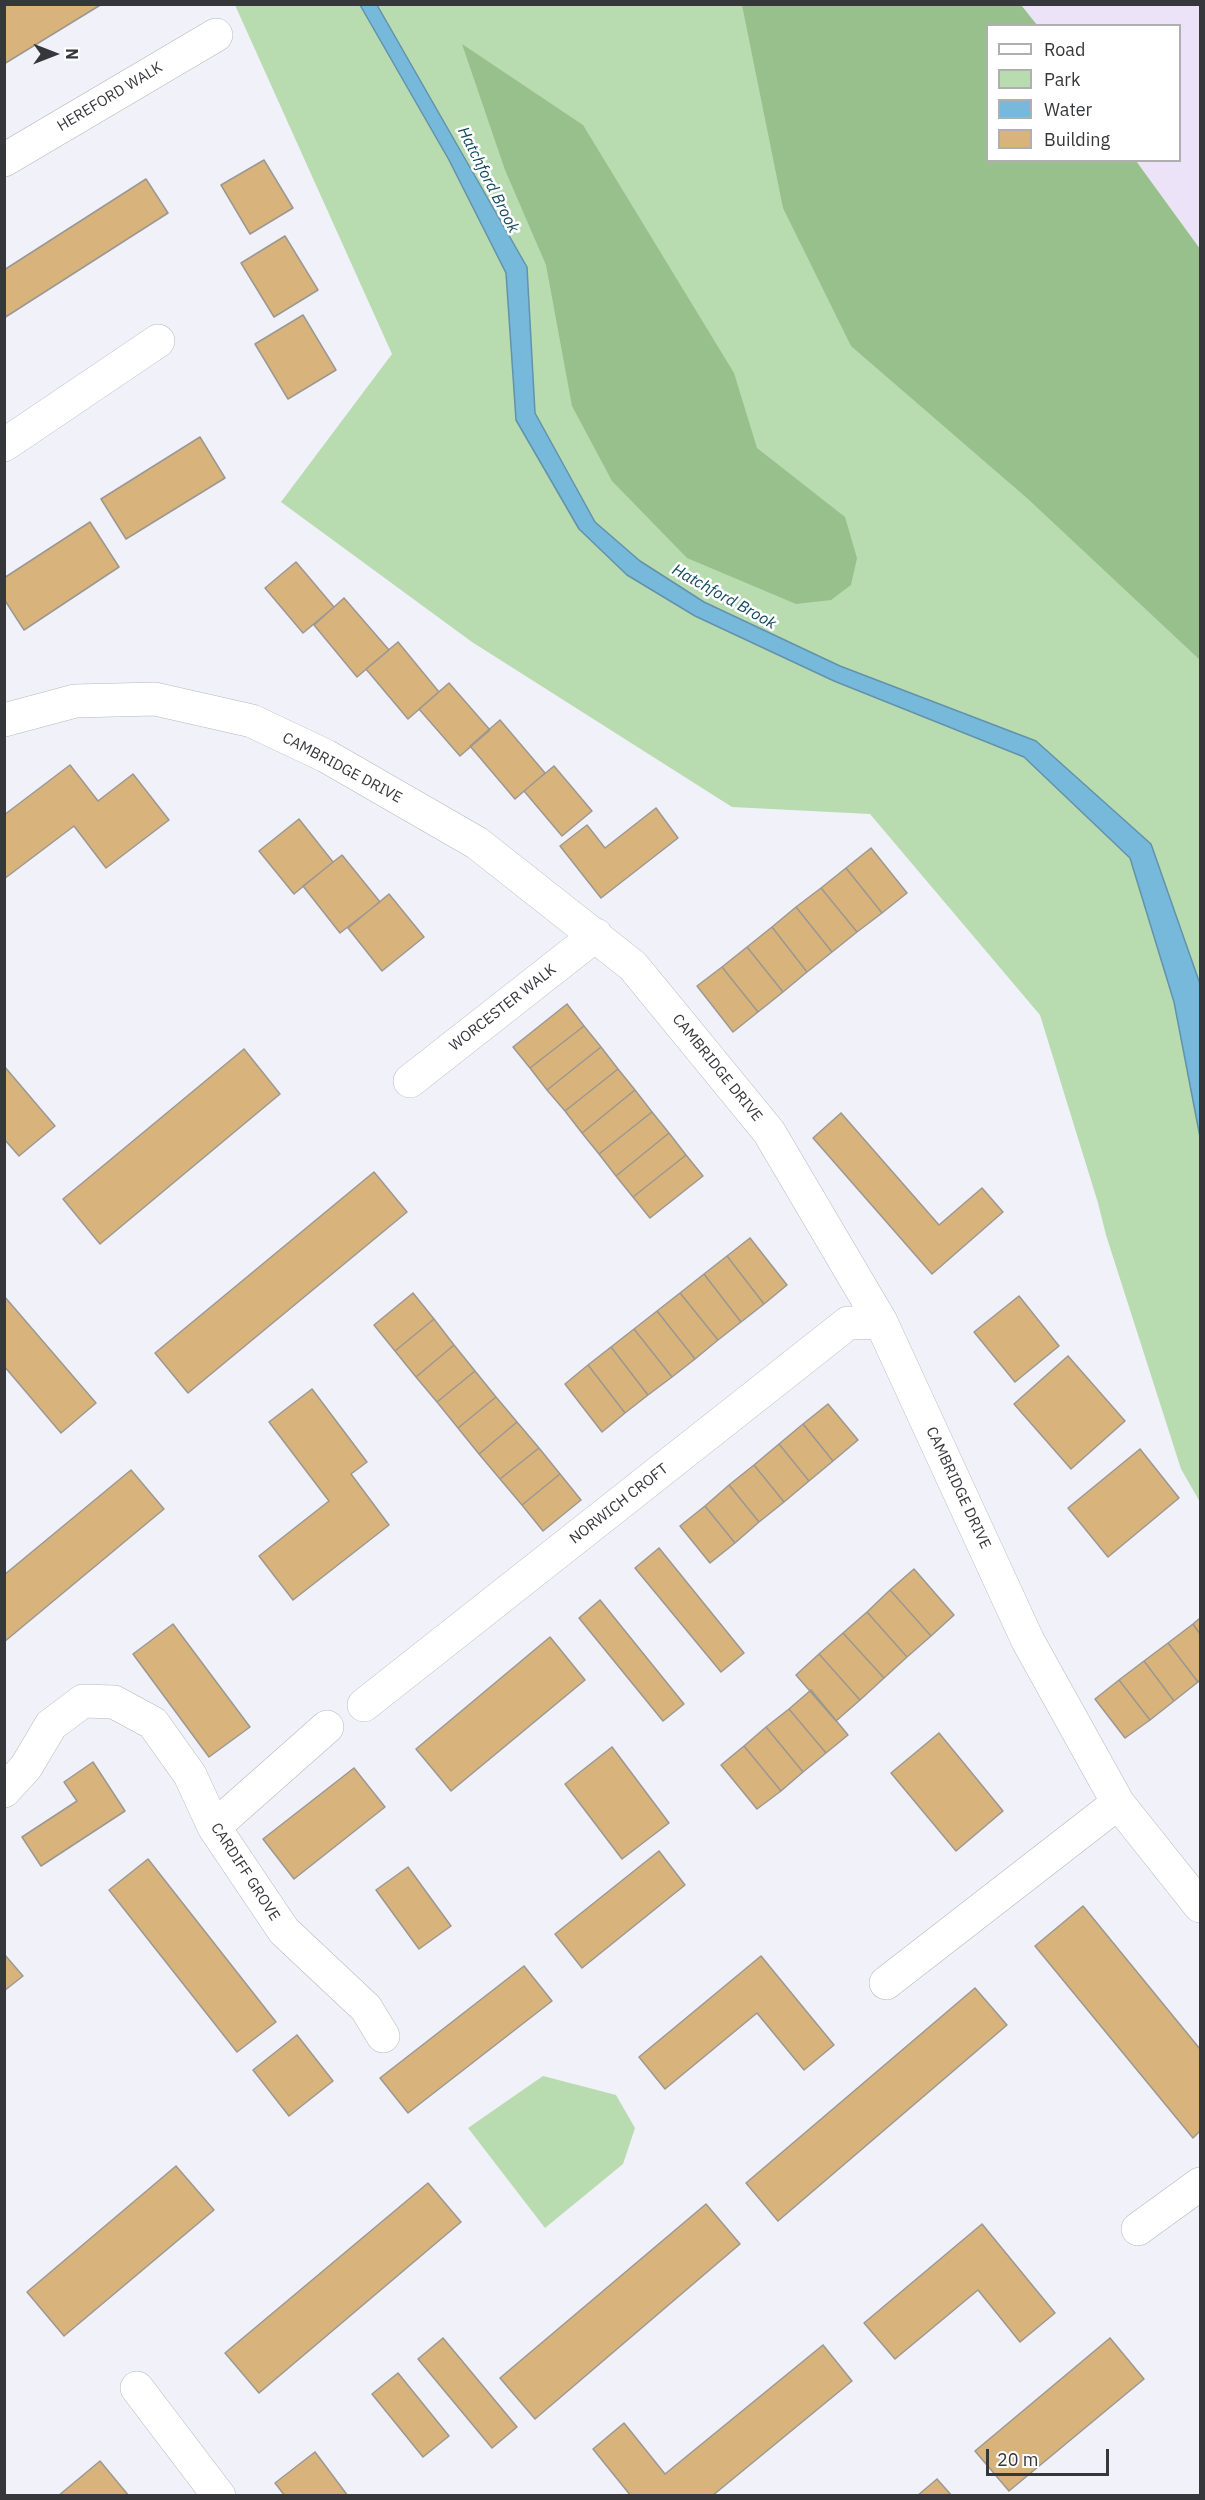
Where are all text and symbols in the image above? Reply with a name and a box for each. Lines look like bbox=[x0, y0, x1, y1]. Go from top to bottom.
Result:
north arrow bbox=[24, 24, 84, 84]
legend bbox=[986, 24, 1181, 162]
text: Road bbox=[1044, 38, 1085, 61]
text: N bbox=[62, 48, 82, 60]
street label: HEREFORD WALK bbox=[54, 58, 166, 136]
text: Park bbox=[1044, 68, 1080, 91]
text: Water bbox=[1044, 98, 1092, 121]
water label: Hatchford Brook bbox=[453, 124, 523, 236]
text: Building bbox=[1044, 128, 1110, 151]
water label: Hatchford Brook bbox=[669, 560, 779, 634]
street label: CAMBRIDGE DRIVE bbox=[279, 729, 405, 807]
street label: WORCESTER WALK bbox=[446, 961, 560, 1055]
street label: CAMBRIDGE DRIVE bbox=[668, 1011, 766, 1125]
street label: CAMBRIDGE DRIVE bbox=[922, 1424, 994, 1552]
street label: NORWICH CROFT bbox=[566, 1460, 672, 1548]
street label: CARDIFF GROVE bbox=[207, 1820, 283, 1924]
scale bar bbox=[989, 2437, 1112, 2475]
text: 20 m bbox=[997, 2448, 1039, 2471]

